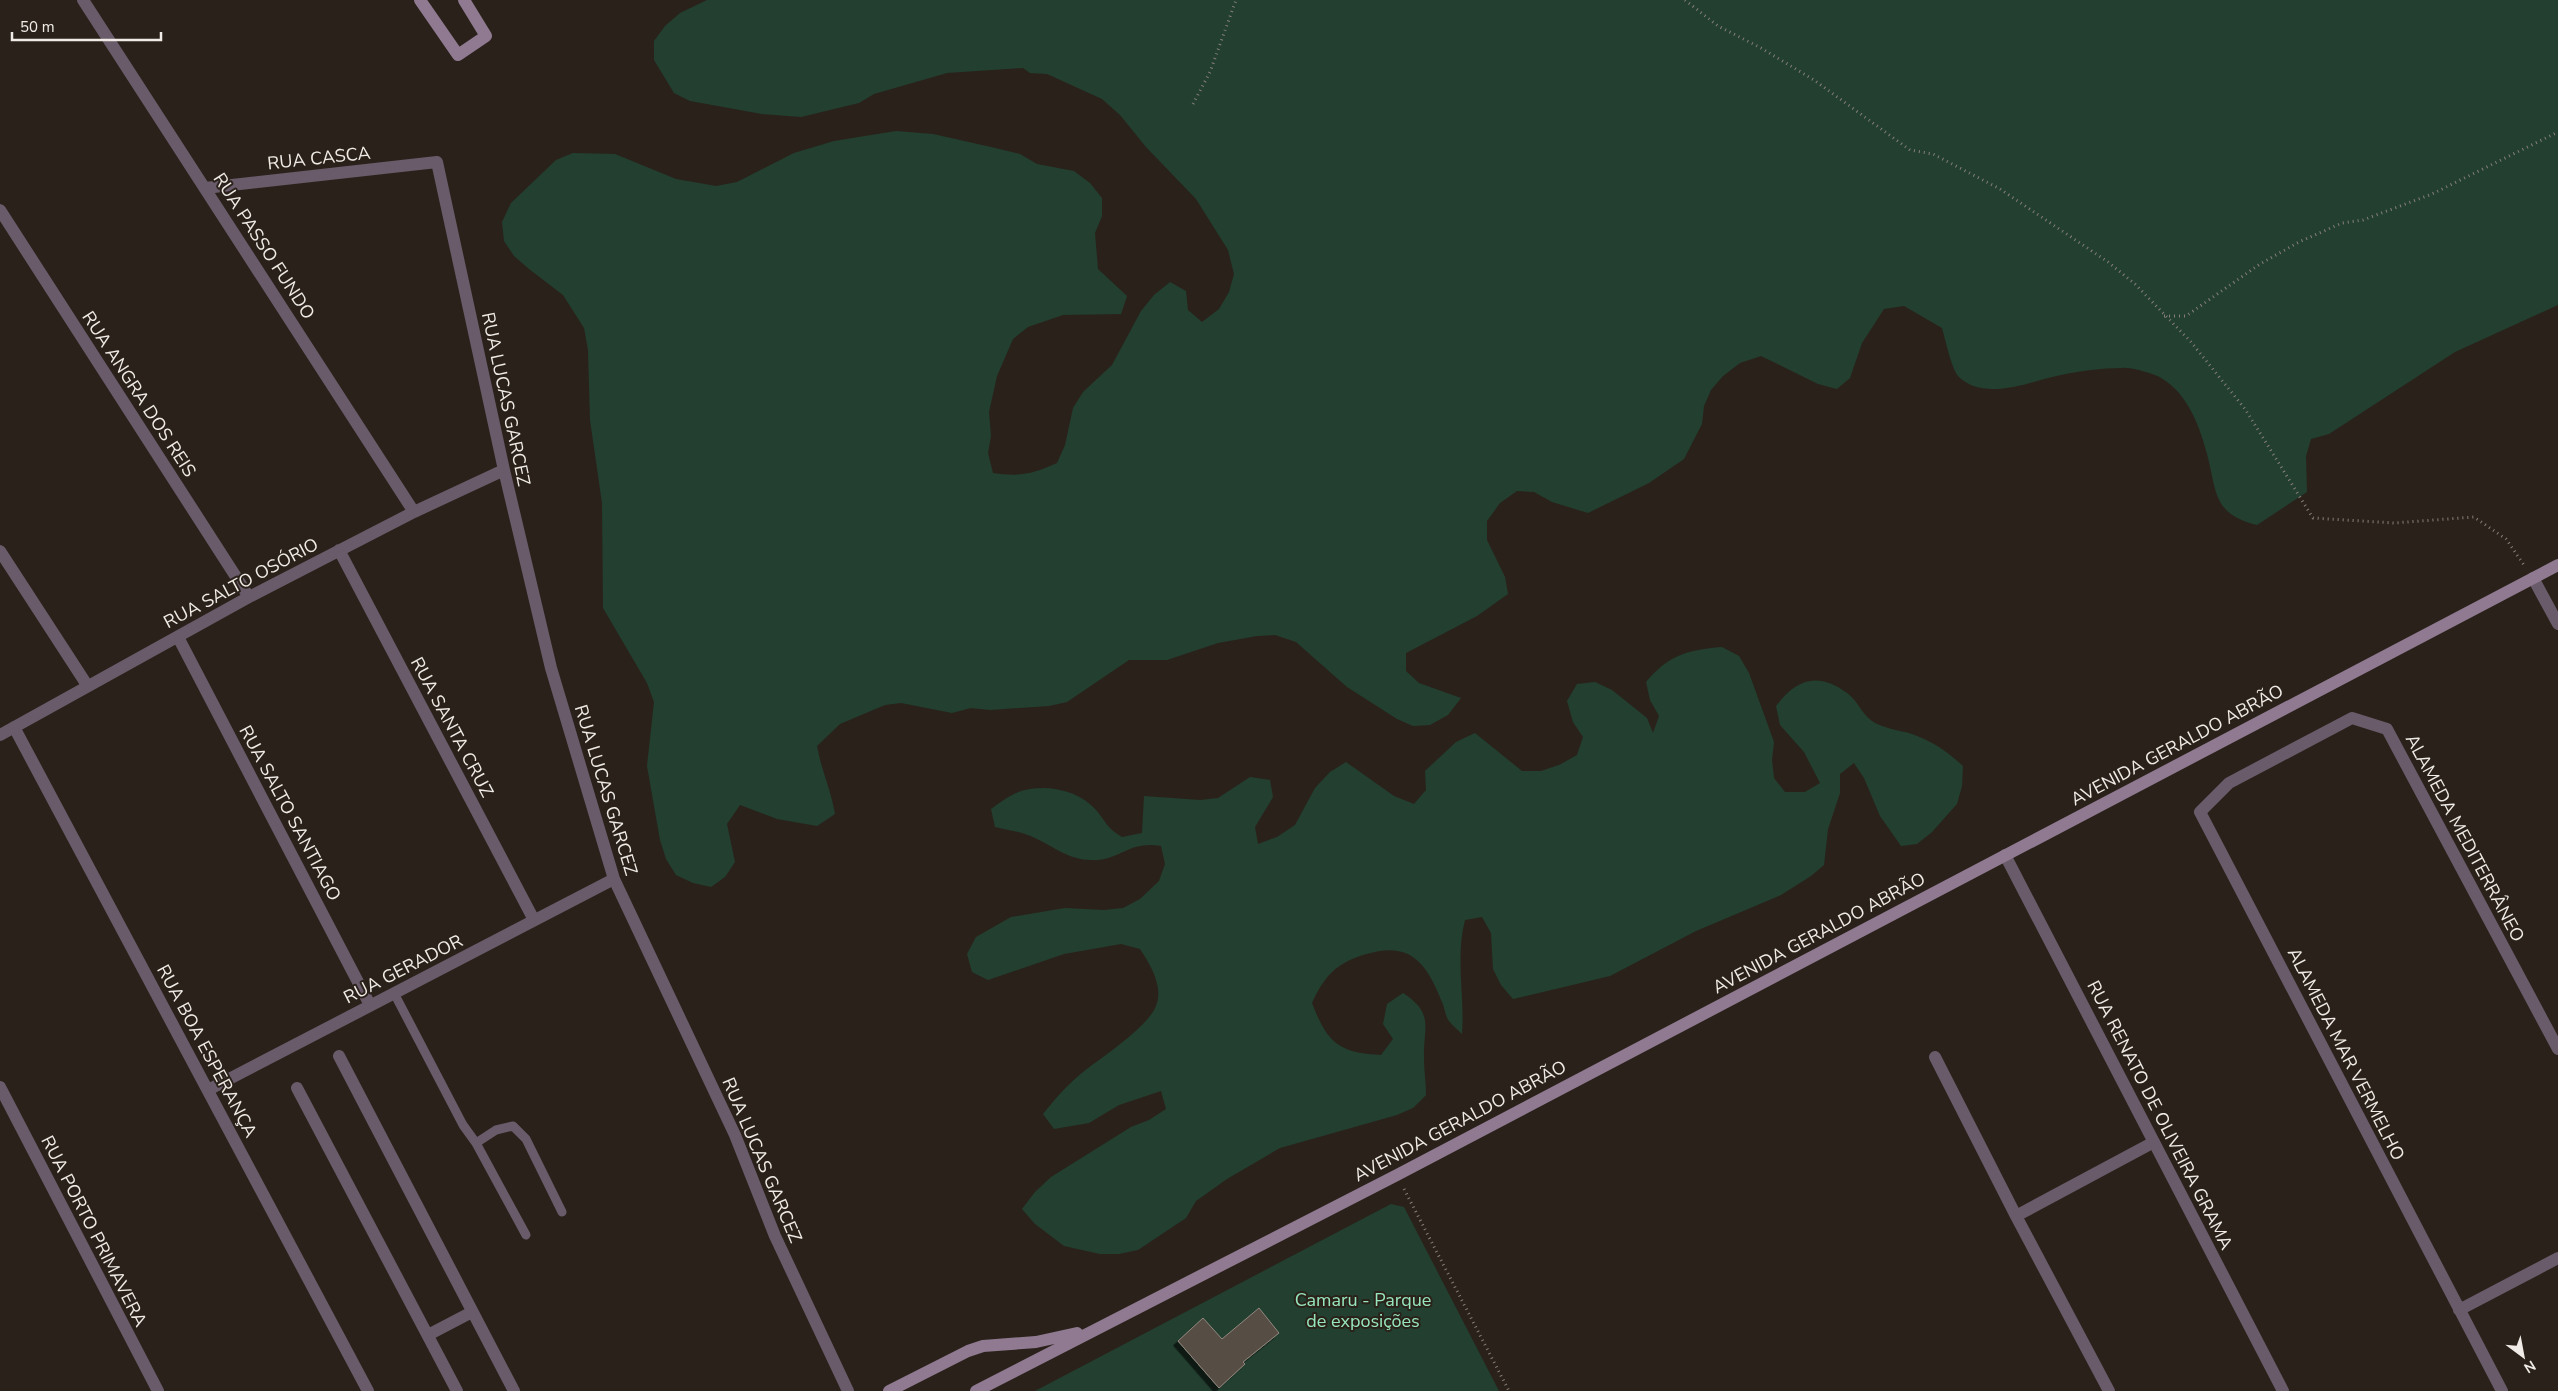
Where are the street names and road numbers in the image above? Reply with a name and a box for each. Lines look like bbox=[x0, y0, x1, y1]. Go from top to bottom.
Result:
street label: RUA CASCA bbox=[266, 141, 372, 175]
street label: RUA PASSO FUNDO bbox=[208, 168, 320, 324]
street label: RUA ANGRA DOS REIS bbox=[76, 307, 202, 481]
street label: RUA LUCAS GARCEZ bbox=[476, 310, 536, 488]
street label: RUA SALTO OSÓRIO bbox=[159, 532, 323, 634]
street label: RUA SANTA CRUZ bbox=[405, 653, 499, 802]
street label: AVENIDA GERALDO ABRÃO bbox=[2066, 679, 2288, 811]
street label: RUA LUCAS GARCEZ bbox=[569, 702, 643, 879]
street label: RUA SALTO SANTIAGO bbox=[233, 721, 347, 905]
street label: ALAMEDA MEDITERRÂNEO bbox=[2400, 730, 2530, 946]
street label: AVENIDA GERALDO ABRÃO bbox=[1708, 867, 1930, 999]
street label: RUA GERADOR bbox=[339, 929, 467, 1009]
street label: ALAMEDA MAR VERMELHO bbox=[2282, 944, 2410, 1164]
street label: RUA BOA ESPERANÇA bbox=[151, 960, 263, 1142]
street label: RUA RENATO DE OLIVEIRA GRAMA bbox=[2081, 976, 2239, 1254]
street label: AVENIDA GERALDO ABRÃO bbox=[1349, 1055, 1571, 1187]
street label: RUA LUCAS GARCEZ bbox=[716, 1074, 808, 1247]
street label: RUA PORTO PRIMAVERA bbox=[35, 1131, 153, 1331]

